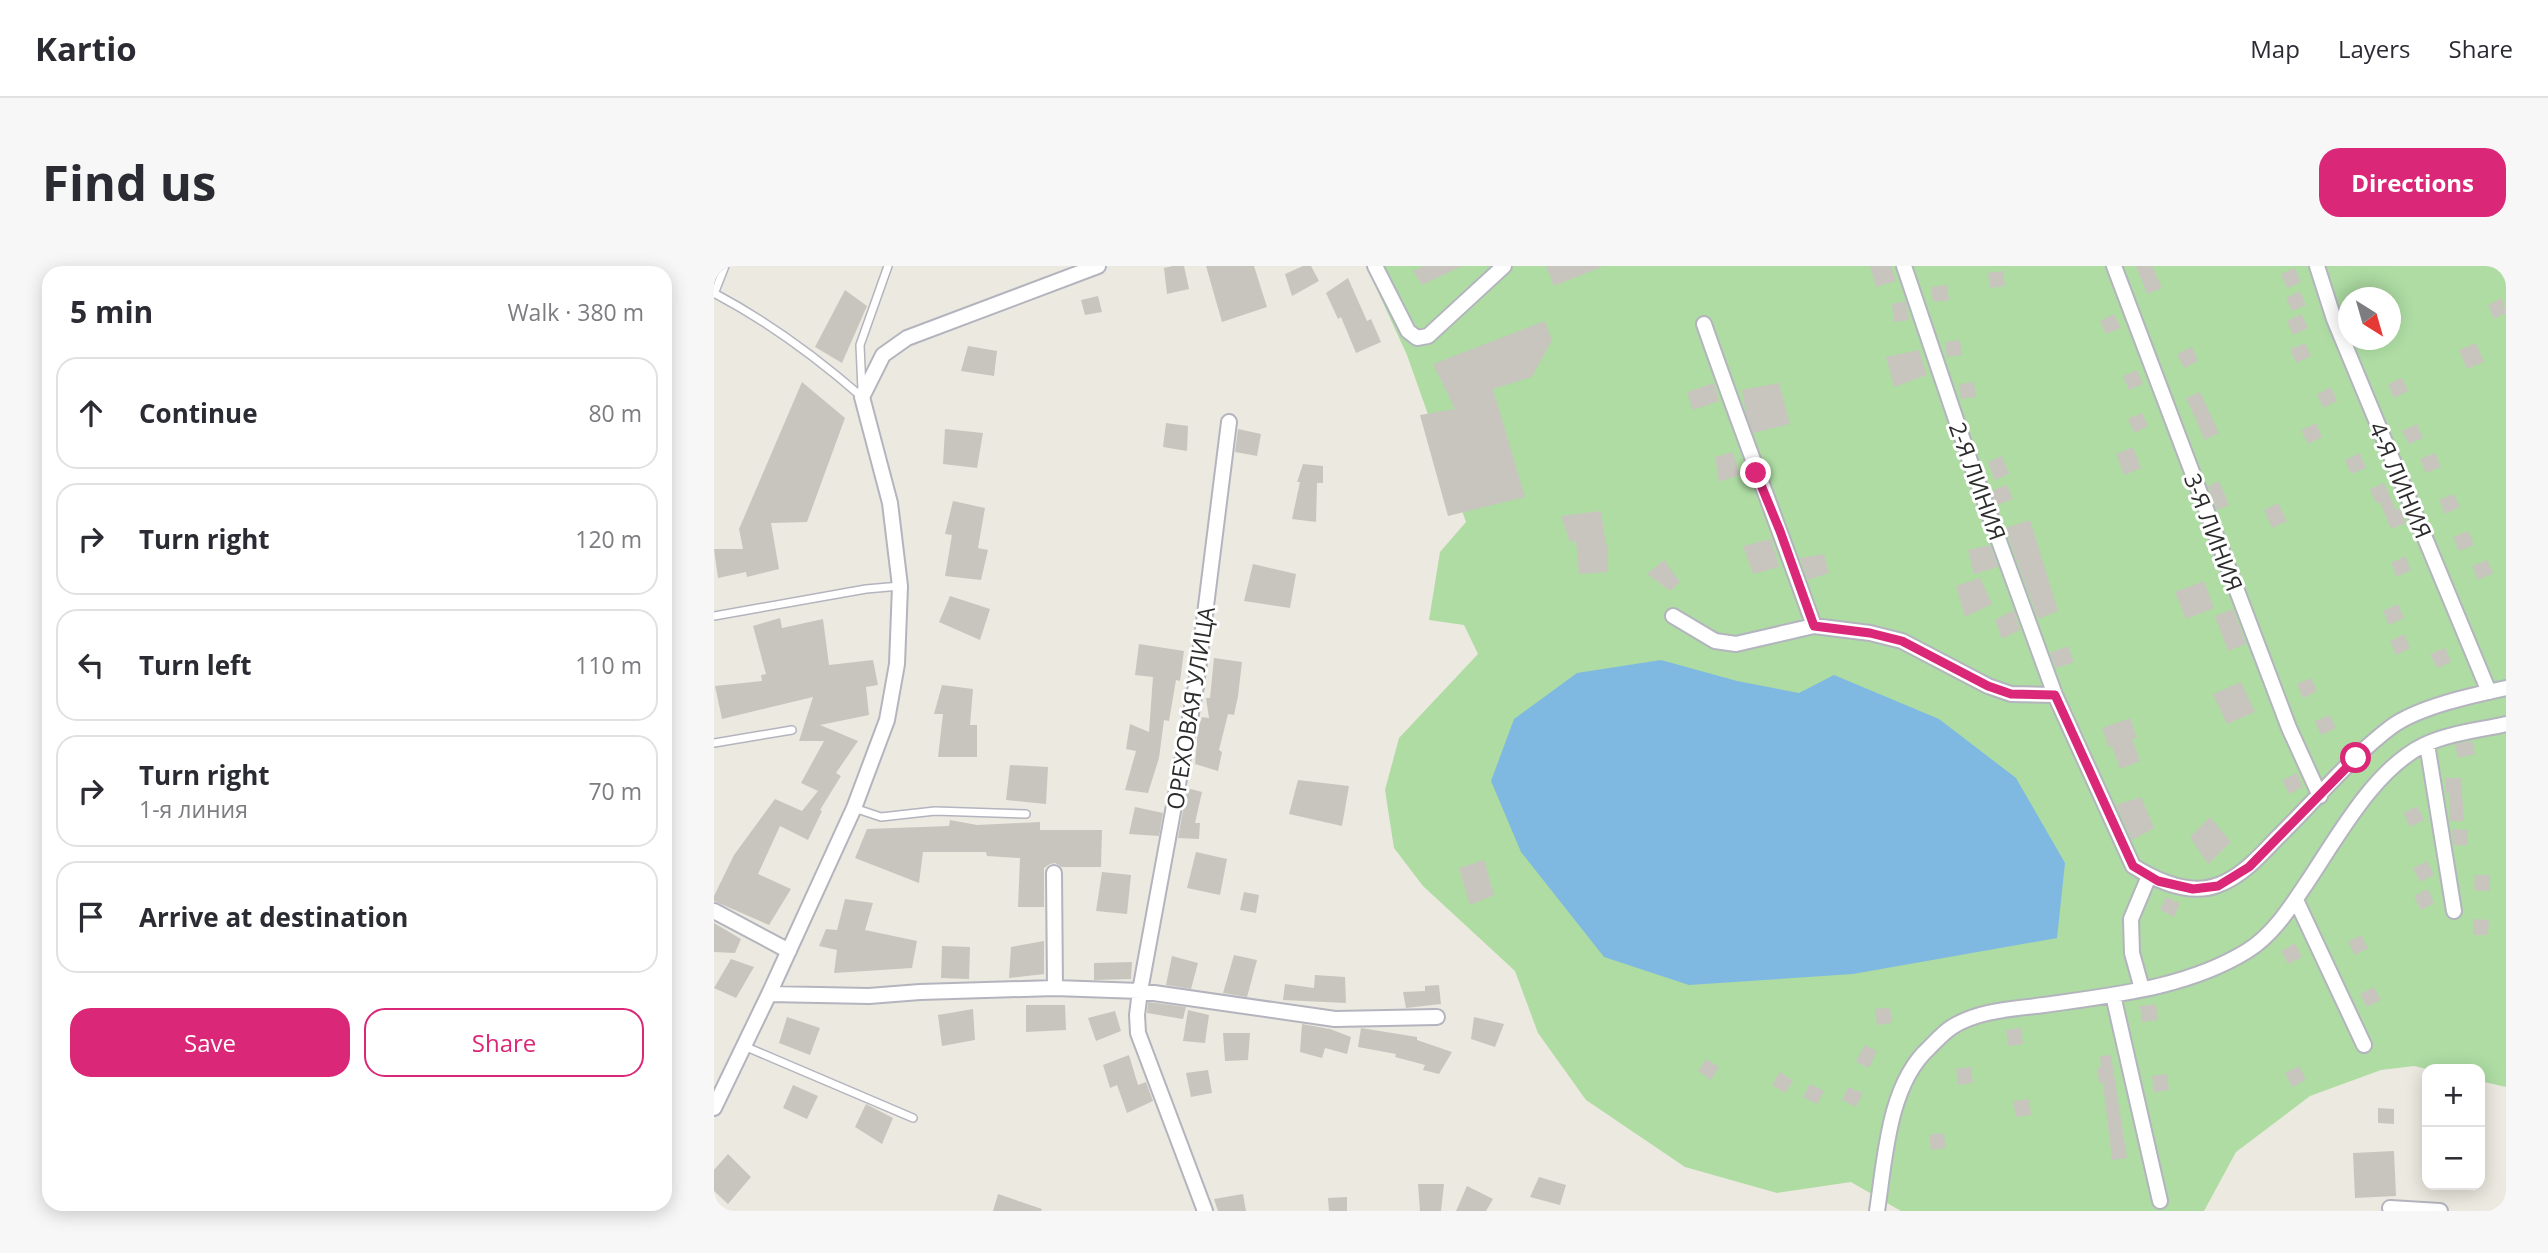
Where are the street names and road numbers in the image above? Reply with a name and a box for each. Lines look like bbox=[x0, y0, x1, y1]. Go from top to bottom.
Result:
street label: 2-Я ЛИНИЯ bbox=[1942, 417, 2014, 545]
street label: 4-Я ЛИНИЯ bbox=[2362, 417, 2440, 543]
street label: 3-Я ЛИНИЯ bbox=[2177, 469, 2251, 595]
street label: ОРЕХОВАЯ УЛИЦА bbox=[1158, 604, 1222, 812]

